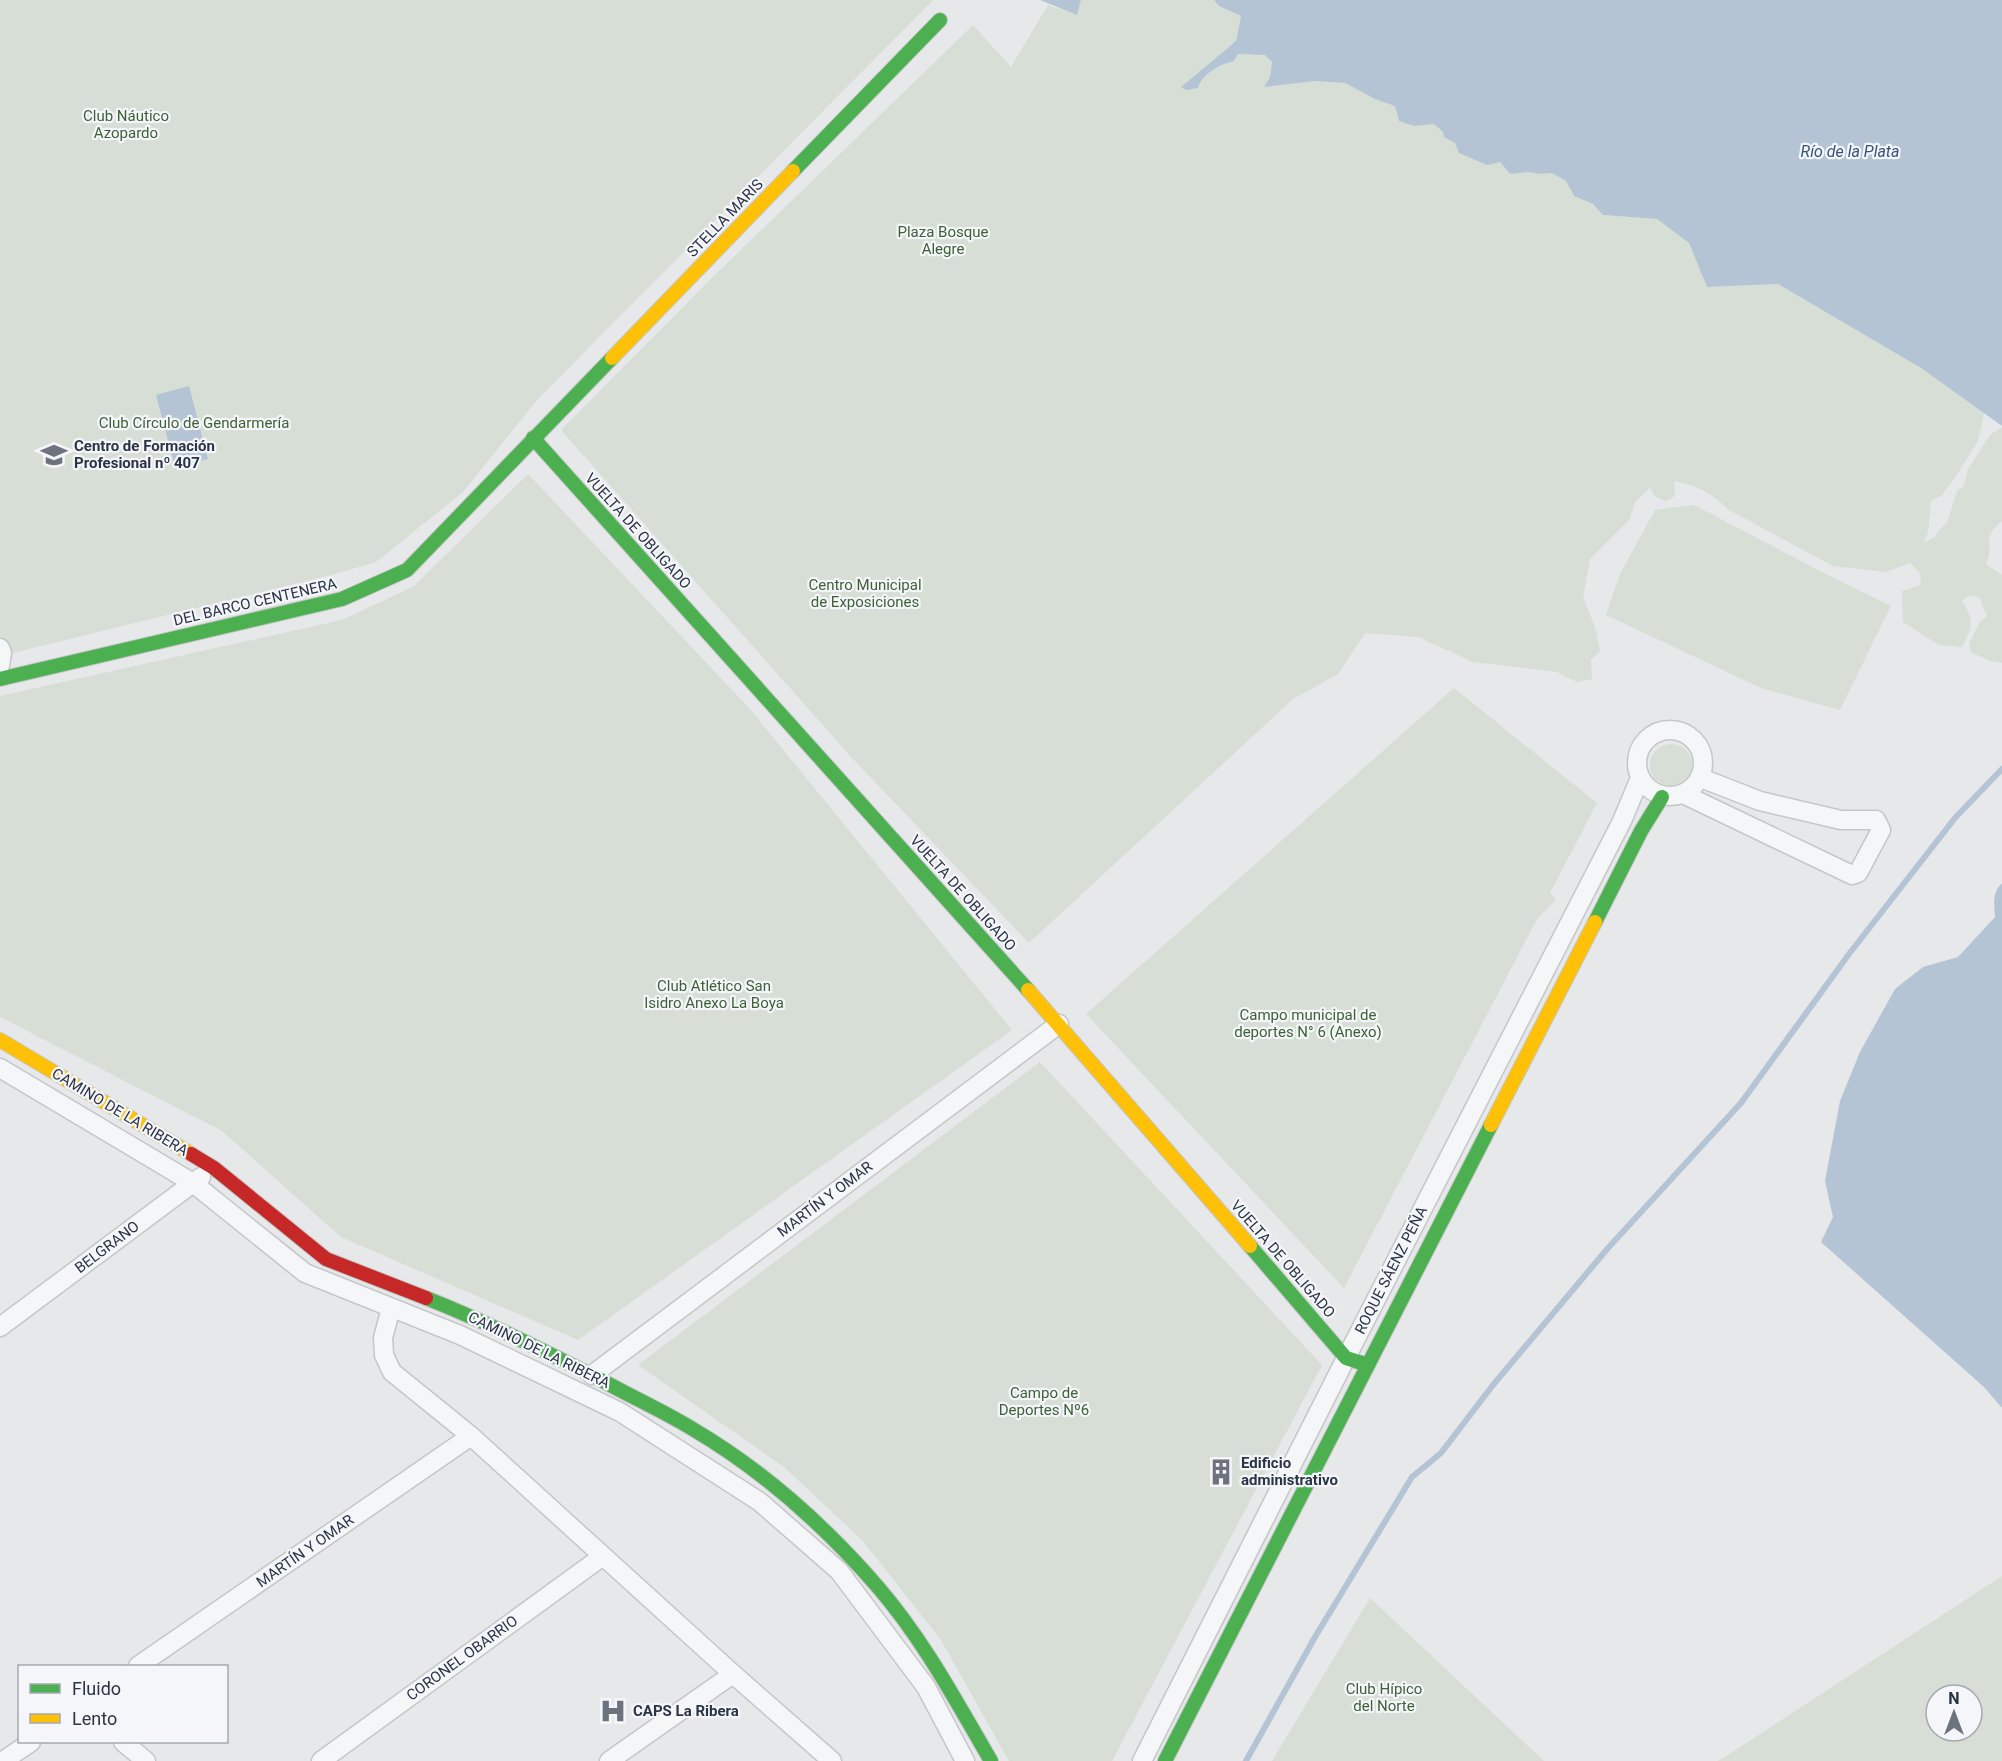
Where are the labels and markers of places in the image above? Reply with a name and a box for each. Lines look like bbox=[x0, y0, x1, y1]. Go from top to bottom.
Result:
place label: Centro de Formación Profesional nº 407 bbox=[74, 437, 215, 472]
school or university icon: Centro de Formación Profesional nº 407 bbox=[39, 440, 69, 470]
place label: Edificio administrativo bbox=[1241, 1454, 1338, 1489]
building icon: Edificio administrativo bbox=[1206, 1457, 1236, 1487]
hospital icon: CAPS La Ribera bbox=[598, 1696, 628, 1726]
place label: CAPS La Ribera bbox=[633, 1702, 739, 1720]

